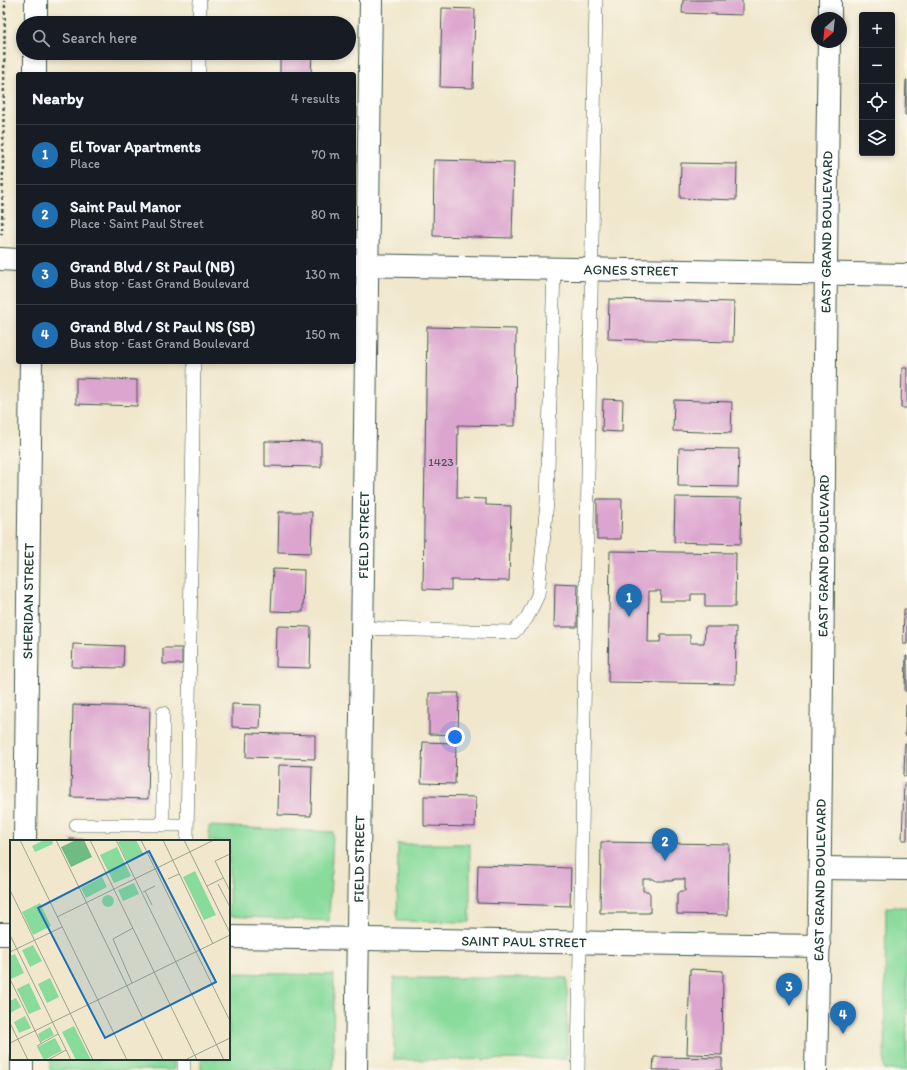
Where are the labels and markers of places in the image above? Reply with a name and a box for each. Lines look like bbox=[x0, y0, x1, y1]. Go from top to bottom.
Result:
pin: 1 bbox=[616, 584, 642, 617]
pin: 2 bbox=[652, 828, 678, 861]
pin: 3 bbox=[776, 973, 802, 1006]
pin: 4 bbox=[830, 1001, 856, 1034]

